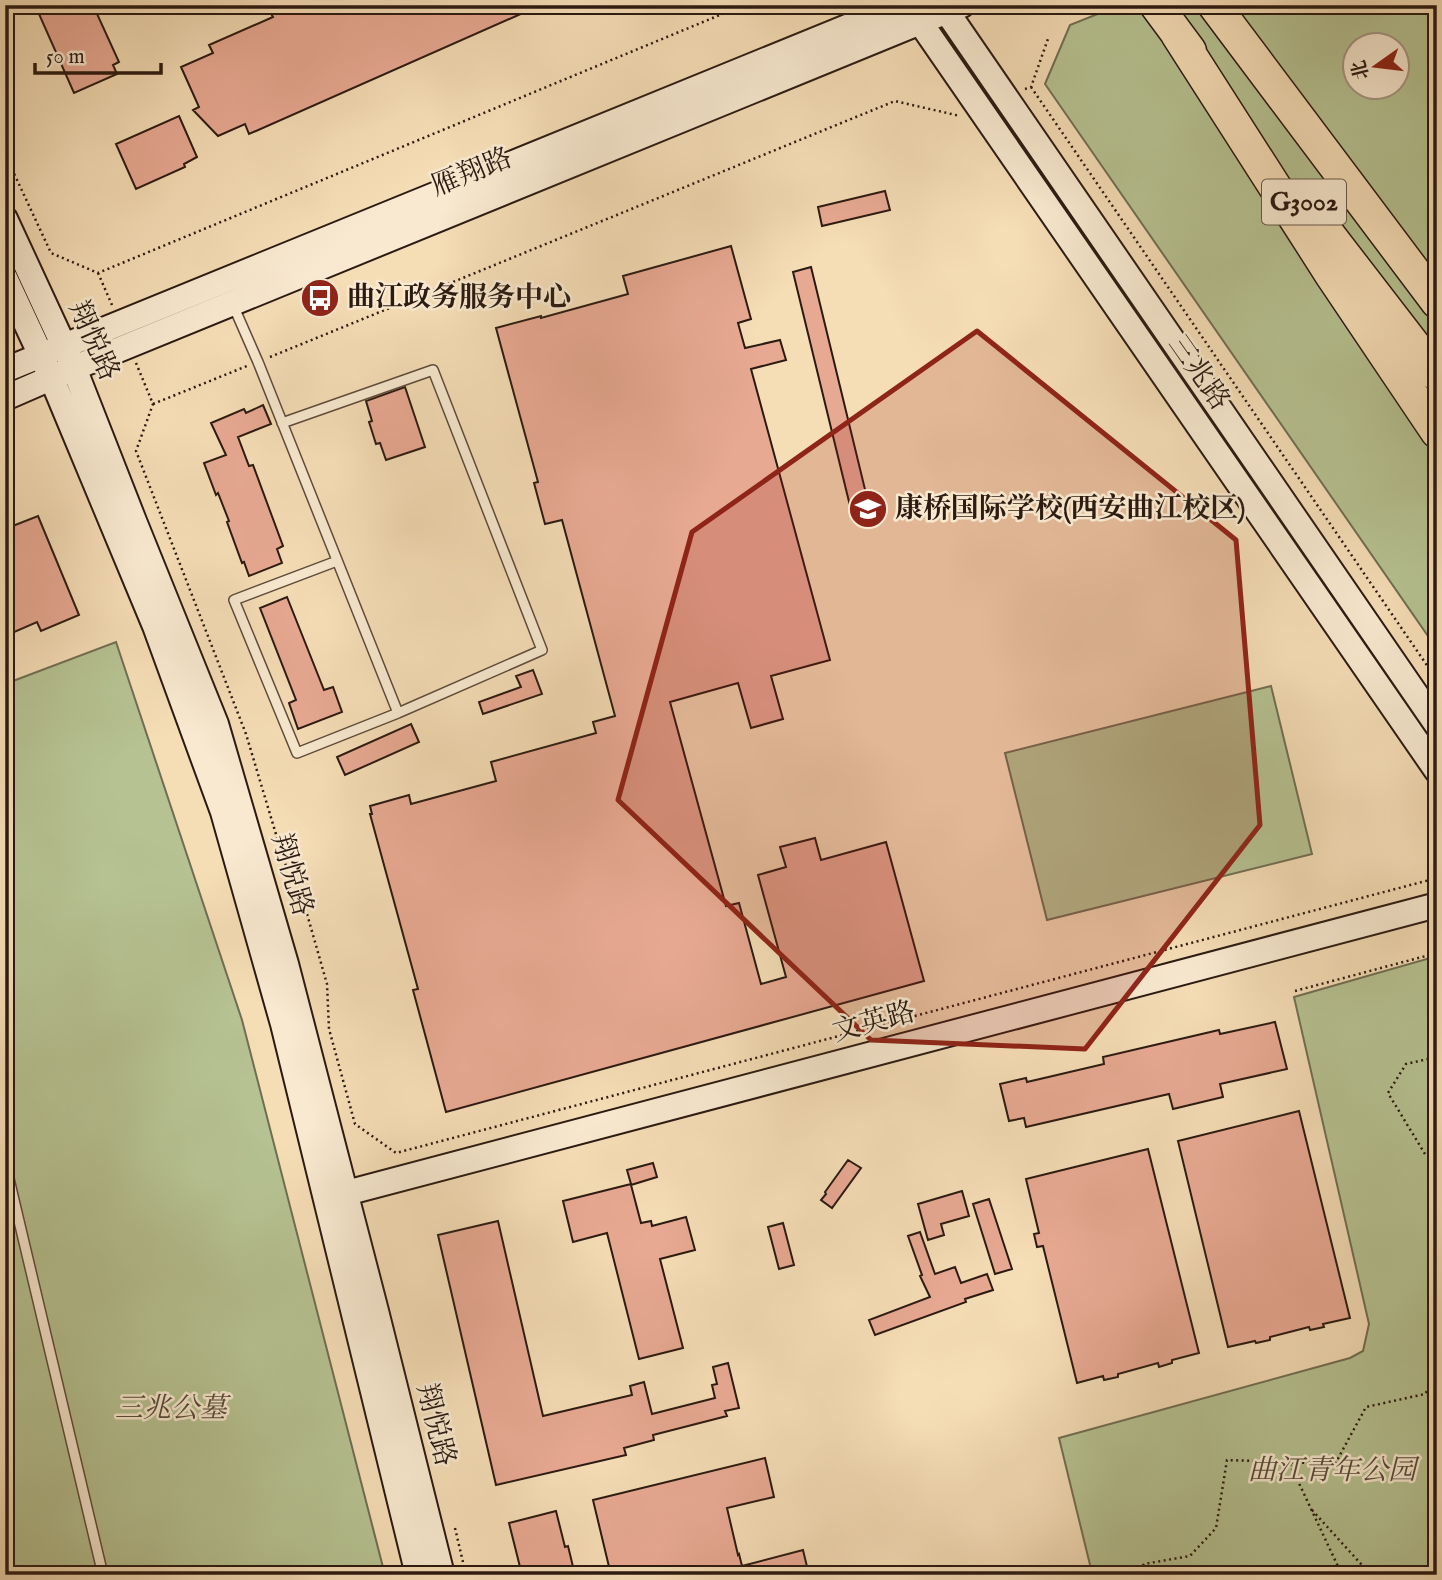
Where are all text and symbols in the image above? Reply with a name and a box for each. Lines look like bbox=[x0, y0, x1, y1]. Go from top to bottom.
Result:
scale bar bbox=[35, 32, 161, 76]
north arrow bbox=[1340, 32, 1410, 102]
text: 50 m bbox=[46, 44, 85, 71]
text: 北 bbox=[1348, 58, 1375, 82]
street label: 雁翔路 bbox=[426, 141, 518, 205]
road number: G3002 bbox=[1262, 180, 1346, 224]
bus stop icon: 曲江政务服务中心 bbox=[299, 277, 341, 319]
place label: 曲江政务服务中心 bbox=[347, 281, 571, 316]
street label: 翔悦路 bbox=[60, 296, 126, 386]
street label: 三兆路 bbox=[1160, 329, 1236, 417]
school or university icon: 康桥国际学校(西安曲江校区) bbox=[847, 488, 889, 530]
place label: 康桥国际学校(西安曲江校区) bbox=[895, 492, 1245, 527]
street label: 翔悦路 bbox=[263, 830, 319, 920]
street label: 文英路 bbox=[829, 995, 919, 1051]
street label: 翔悦路 bbox=[408, 1380, 462, 1470]
park label: 三兆公墓 bbox=[115, 1392, 231, 1427]
park label: 曲江青年公园 bbox=[1248, 1454, 1420, 1489]

